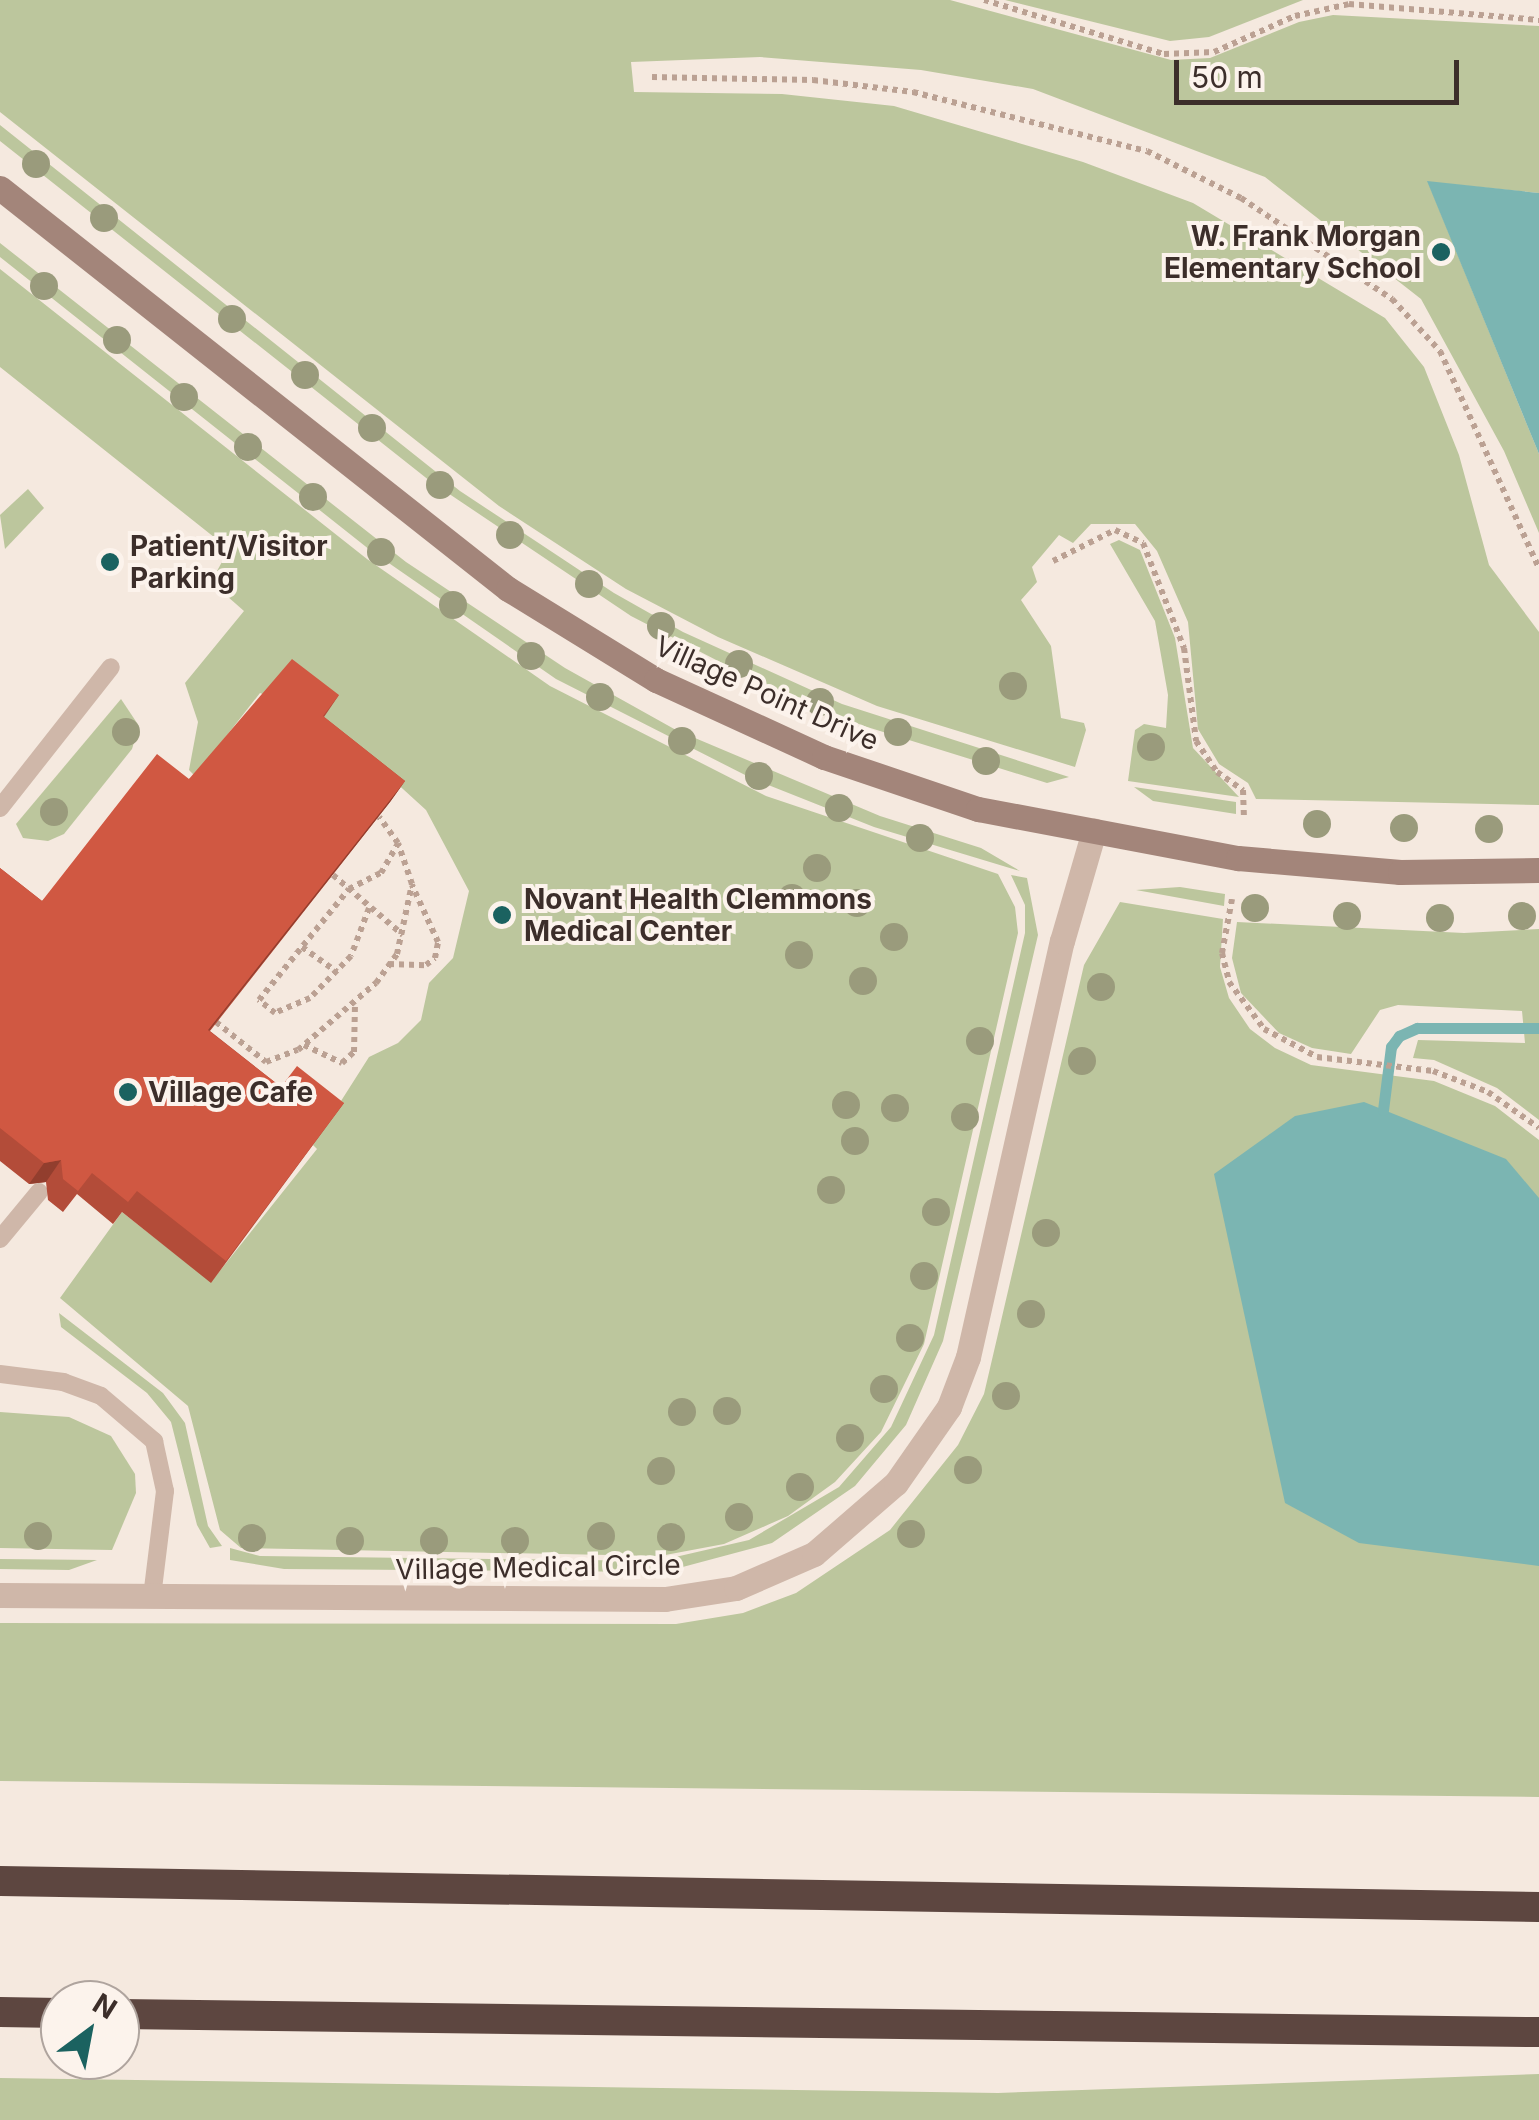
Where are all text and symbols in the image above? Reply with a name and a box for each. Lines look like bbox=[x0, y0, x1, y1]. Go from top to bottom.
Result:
scale bar bbox=[1179, 40, 1464, 102]
text: 50 m bbox=[1191, 59, 1263, 95]
place label: W. Frank Morgan Elementary School bbox=[1164, 219, 1421, 285]
marker: W. Frank Morgan Elementary School bbox=[1430, 241, 1452, 263]
place label: Patient/Visitor Parking bbox=[130, 529, 328, 595]
marker: Patient/Visitor Parking bbox=[99, 551, 121, 573]
street label: Village Point Drive bbox=[650, 629, 884, 757]
place label: Novant Health Clemmons Medical Center bbox=[524, 882, 872, 948]
marker: Novant Health Clemmons Medical Center bbox=[489, 902, 515, 928]
place label: Village Cafe bbox=[148, 1075, 313, 1109]
marker: Village Cafe bbox=[117, 1081, 139, 1103]
street label: Village Medical Circle bbox=[395, 1548, 681, 1586]
north arrow bbox=[40, 1980, 140, 2080]
text: N bbox=[87, 1986, 123, 2026]

